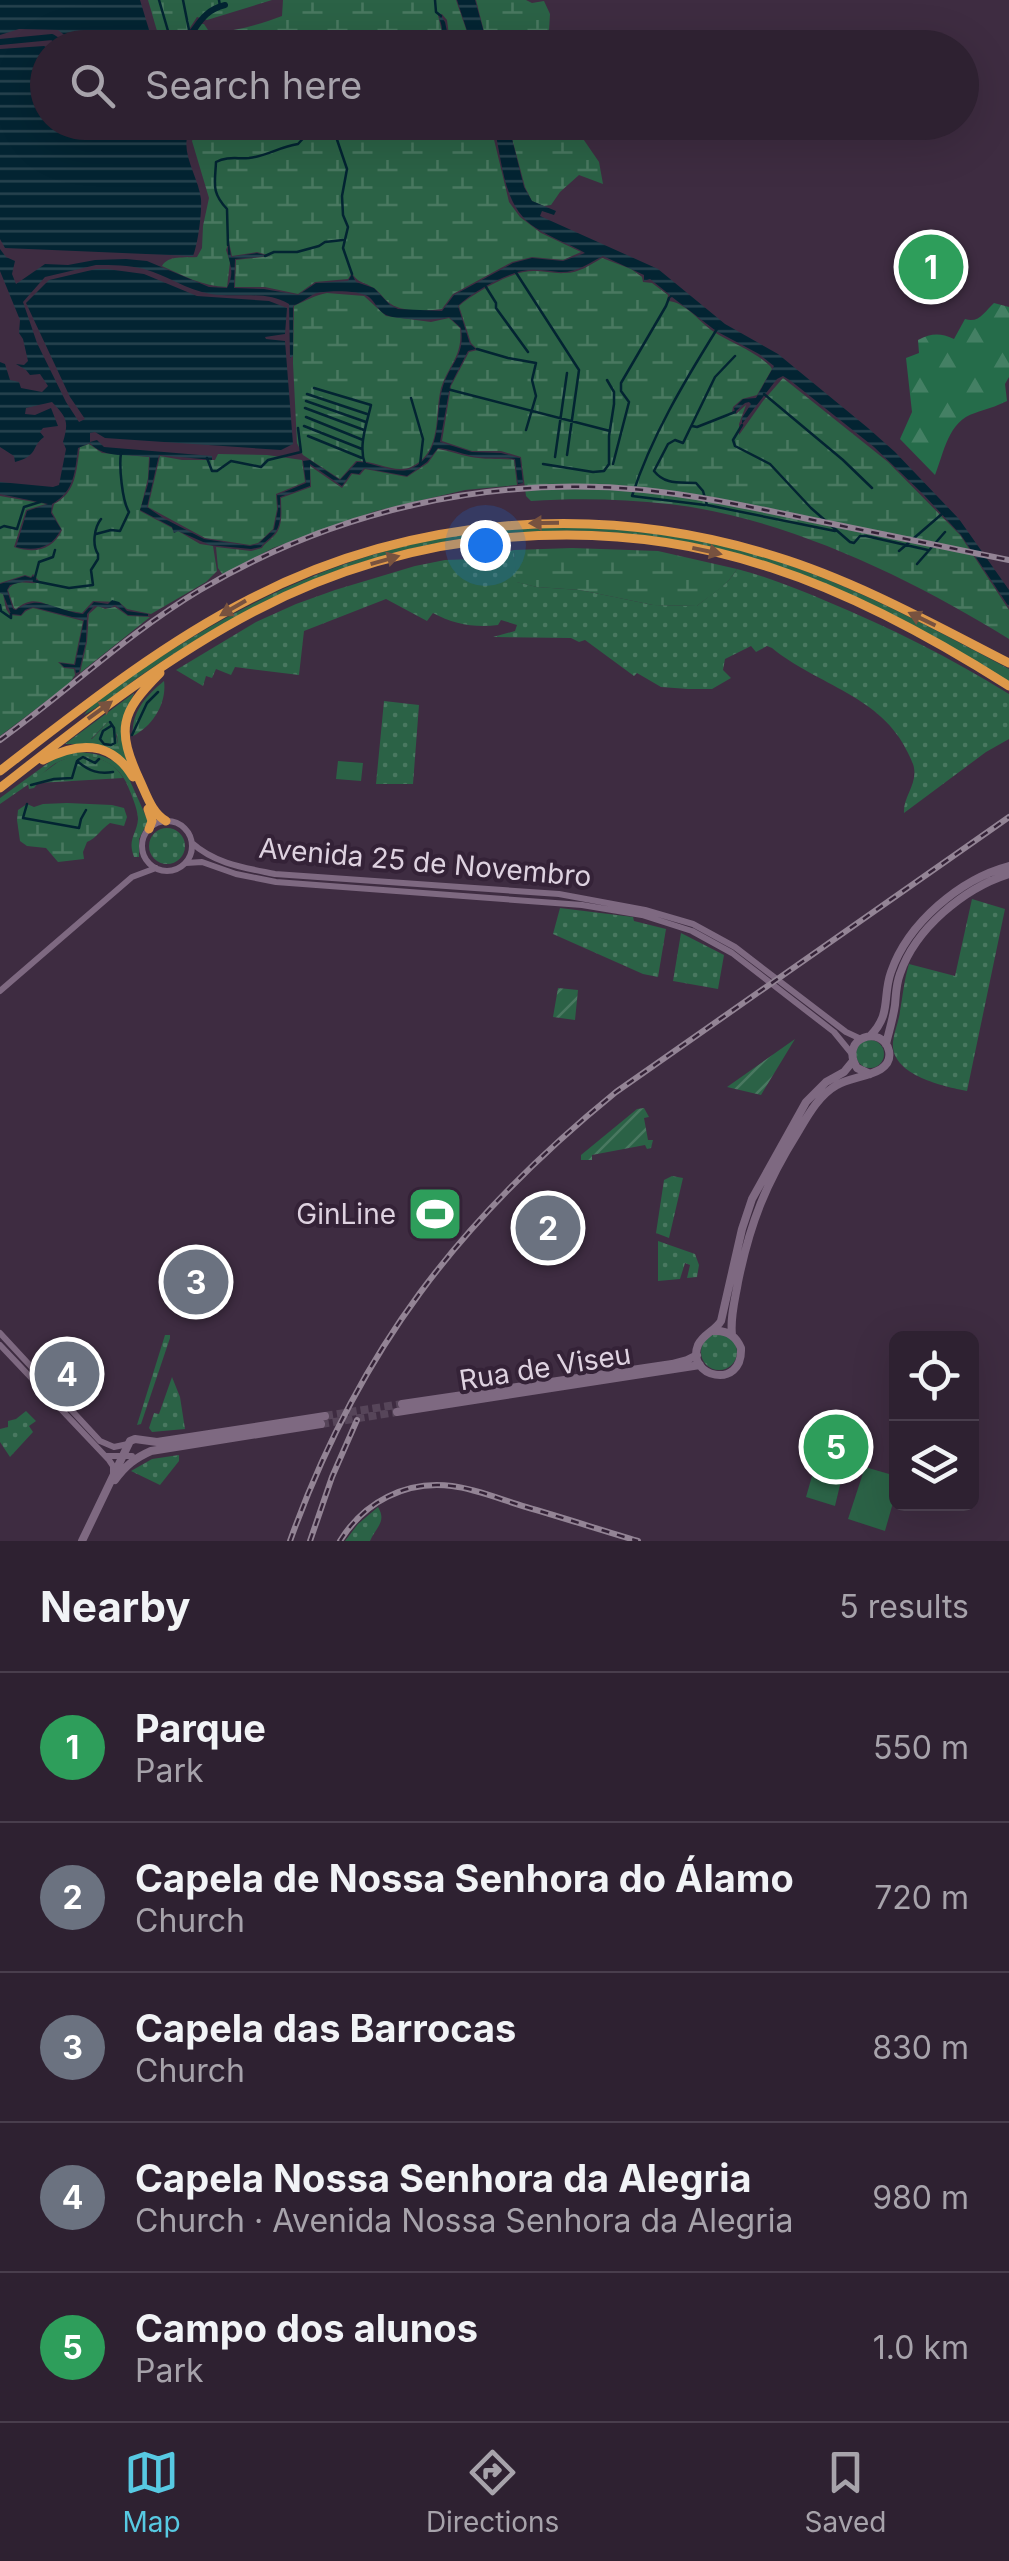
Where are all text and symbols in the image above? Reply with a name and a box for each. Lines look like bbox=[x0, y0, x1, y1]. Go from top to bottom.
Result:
search box bbox=[30, 30, 979, 140]
icon: search bbox=[65, 58, 120, 113]
text: Search here bbox=[145, 62, 362, 108]
pin: 1 bbox=[898, 230, 964, 304]
one-way arrow bbox=[527, 515, 559, 531]
your location bbox=[460, 520, 511, 571]
one-way arrow bbox=[692, 544, 723, 560]
one-way arrow bbox=[370, 551, 401, 567]
one-way arrow bbox=[219, 600, 248, 617]
one-way arrow bbox=[907, 611, 936, 628]
one-way arrow bbox=[87, 701, 113, 721]
street label: Avenida 25 de Novembro bbox=[257, 831, 593, 893]
sports icon: GinLine bbox=[405, 1184, 465, 1244]
pin: 2 bbox=[516, 1190, 580, 1266]
place label: GinLine bbox=[296, 1197, 396, 1231]
pin: 3 bbox=[164, 1244, 228, 1320]
map controls bbox=[889, 1331, 979, 1511]
button: locate bbox=[889, 1331, 979, 1421]
pin: 4 bbox=[34, 1336, 100, 1412]
street label: Rua de Viseu bbox=[457, 1337, 633, 1397]
pin: 5 bbox=[804, 1410, 868, 1484]
button: layers bbox=[889, 1421, 979, 1511]
text: Nearby bbox=[40, 1581, 191, 1632]
text: 5 results bbox=[839, 1587, 969, 1626]
text: Parque bbox=[135, 1705, 266, 1751]
text: 1 bbox=[66, 1728, 79, 1767]
text: 550 m bbox=[873, 1728, 969, 1767]
text: Park bbox=[135, 1751, 204, 1790]
text: Capela de Nossa Senhora do Álamo bbox=[135, 1855, 794, 1901]
text: 2 bbox=[62, 1878, 83, 1917]
text: 720 m bbox=[874, 1878, 969, 1917]
text: Church bbox=[135, 1901, 245, 1940]
text: Capela das Barrocas bbox=[135, 2005, 516, 2051]
text: 3 bbox=[62, 2028, 83, 2067]
text: 830 m bbox=[872, 2028, 969, 2067]
text: Church bbox=[135, 2051, 245, 2090]
text: Capela Nossa Senhora da Alegria bbox=[135, 2155, 752, 2201]
text: 4 bbox=[62, 2178, 83, 2217]
text: 980 m bbox=[872, 2178, 969, 2217]
text: Church · Avenida Nossa Senhora da Alegria bbox=[135, 2201, 794, 2240]
text: Campo dos alunos bbox=[135, 2305, 478, 2351]
text: 5 bbox=[62, 2328, 83, 2367]
text: 1.0 km bbox=[873, 2328, 969, 2367]
text: Park bbox=[135, 2351, 204, 2390]
tab: Map bbox=[123, 2445, 181, 2539]
tab: Directions bbox=[426, 2445, 559, 2539]
tab: Saved bbox=[804, 2445, 886, 2539]

